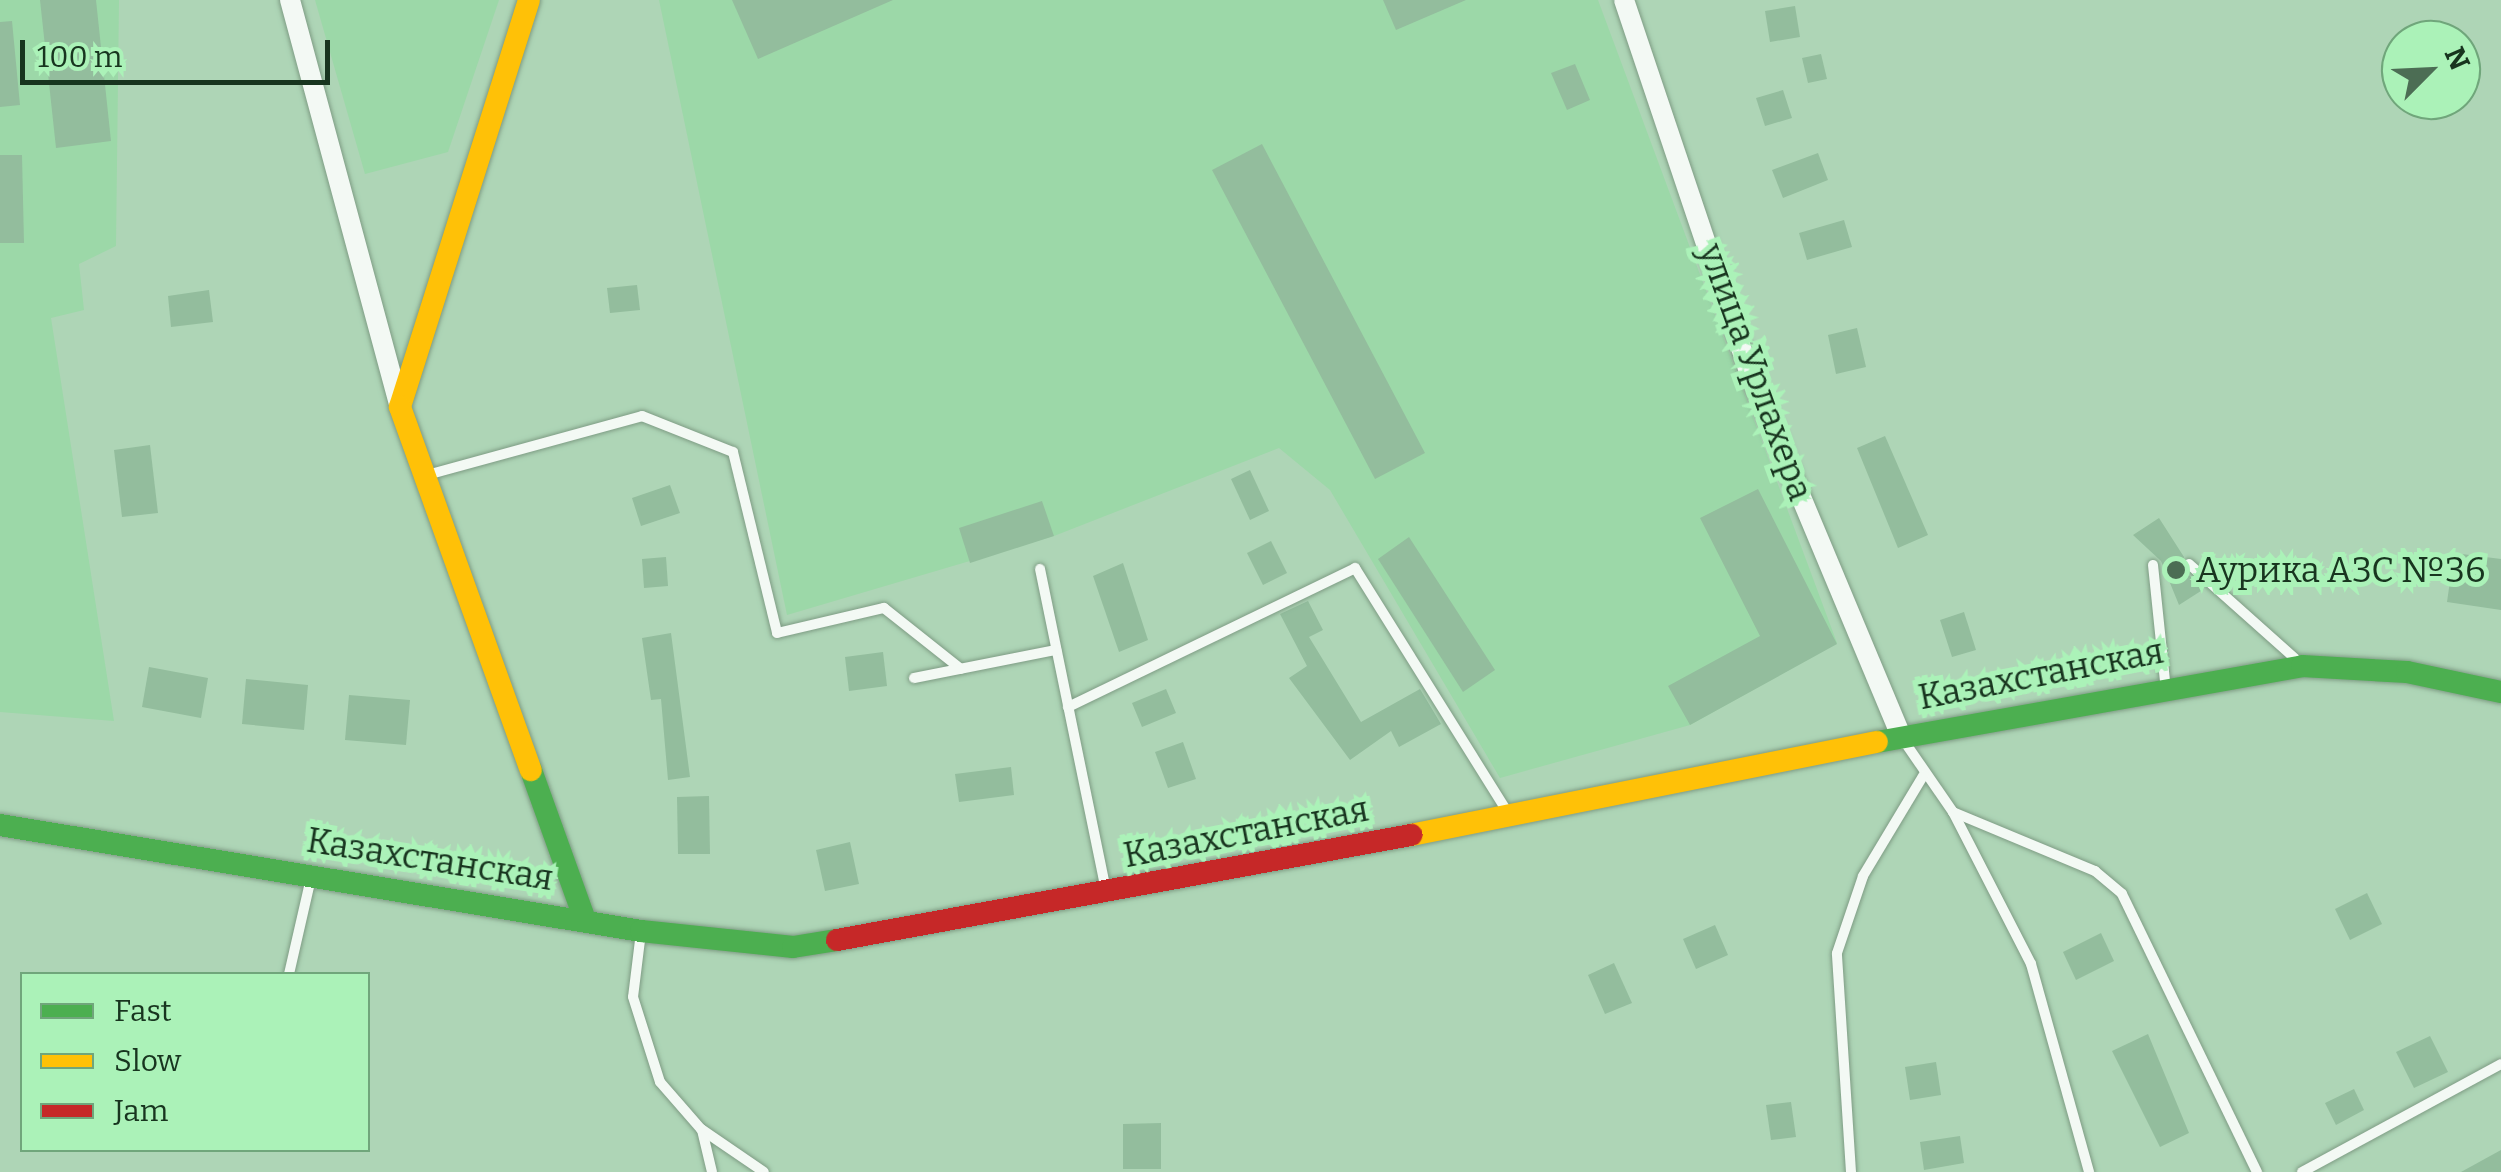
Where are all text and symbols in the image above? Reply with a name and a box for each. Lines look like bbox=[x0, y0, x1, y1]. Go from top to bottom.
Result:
scale bar bbox=[25, 20, 335, 82]
north arrow bbox=[2381, 20, 2481, 120]
text: 100 m bbox=[37, 39, 122, 75]
text: N bbox=[2438, 42, 2477, 75]
street label: улица Урлахера bbox=[1690, 238, 1822, 506]
place label: Аурика АЗС №36 bbox=[2196, 549, 2486, 591]
marker: Аурика АЗС №36 bbox=[2165, 559, 2187, 581]
street label: Казахстанская bbox=[1915, 630, 2167, 718]
street label: Казахстанская bbox=[1120, 788, 1372, 876]
street label: Казахстанская bbox=[304, 819, 556, 899]
legend bbox=[20, 972, 370, 1152]
text: Fast bbox=[114, 993, 172, 1029]
text: Slow bbox=[114, 1043, 181, 1079]
text: Jam bbox=[114, 1093, 168, 1129]

